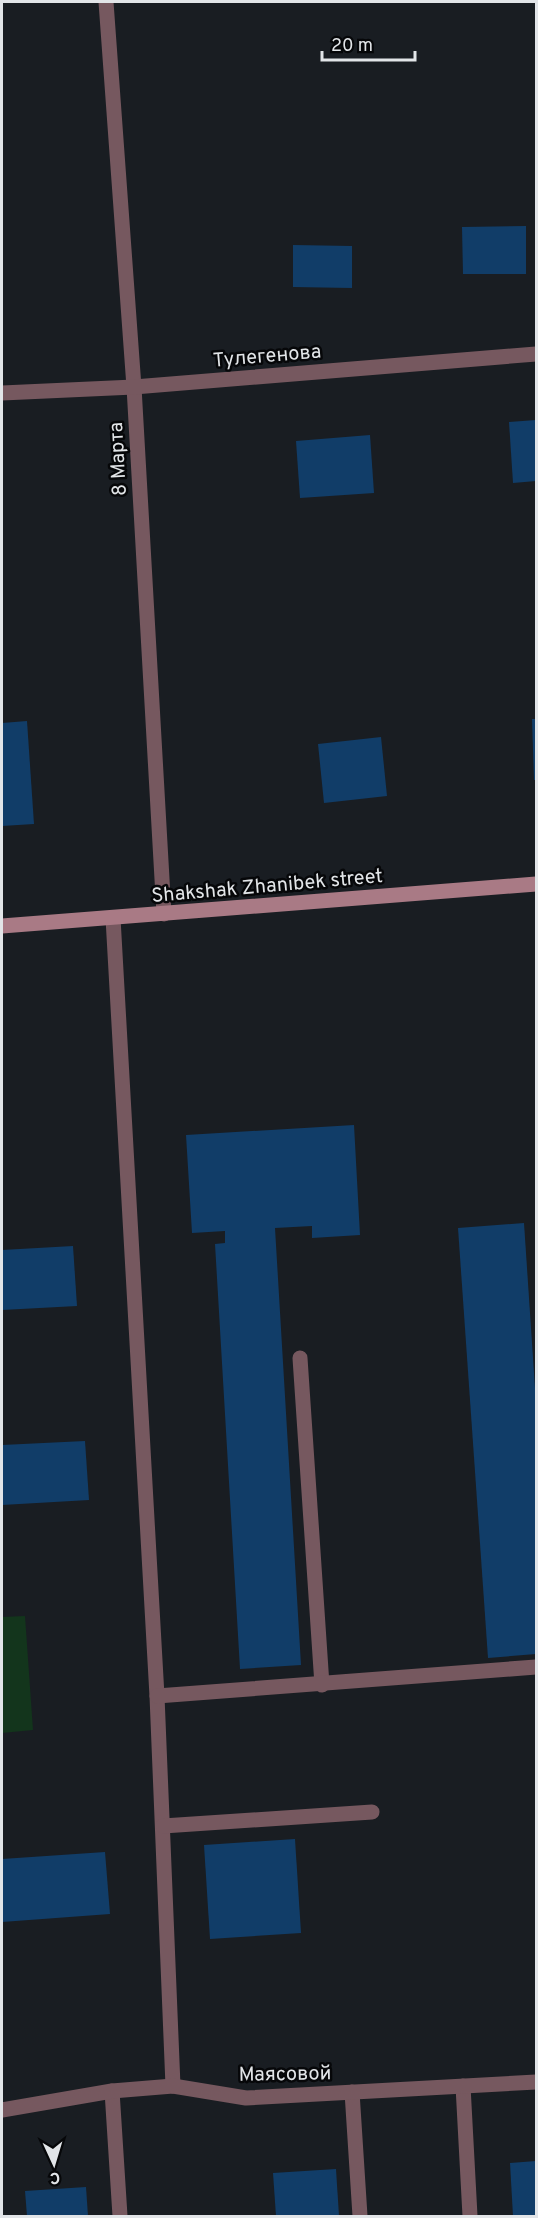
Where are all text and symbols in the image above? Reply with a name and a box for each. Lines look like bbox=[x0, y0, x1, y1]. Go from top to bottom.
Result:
scale bar bbox=[322, 24, 415, 62]
text: 20 m bbox=[331, 35, 373, 58]
street label: Тулегенова bbox=[212, 339, 322, 375]
street label: 8 Марта bbox=[104, 421, 134, 497]
street label: Shakshak Zhanibek street bbox=[150, 864, 384, 910]
street label: Маясовой bbox=[238, 2061, 332, 2089]
north arrow bbox=[24, 2134, 84, 2194]
text: С bbox=[49, 2167, 61, 2187]

